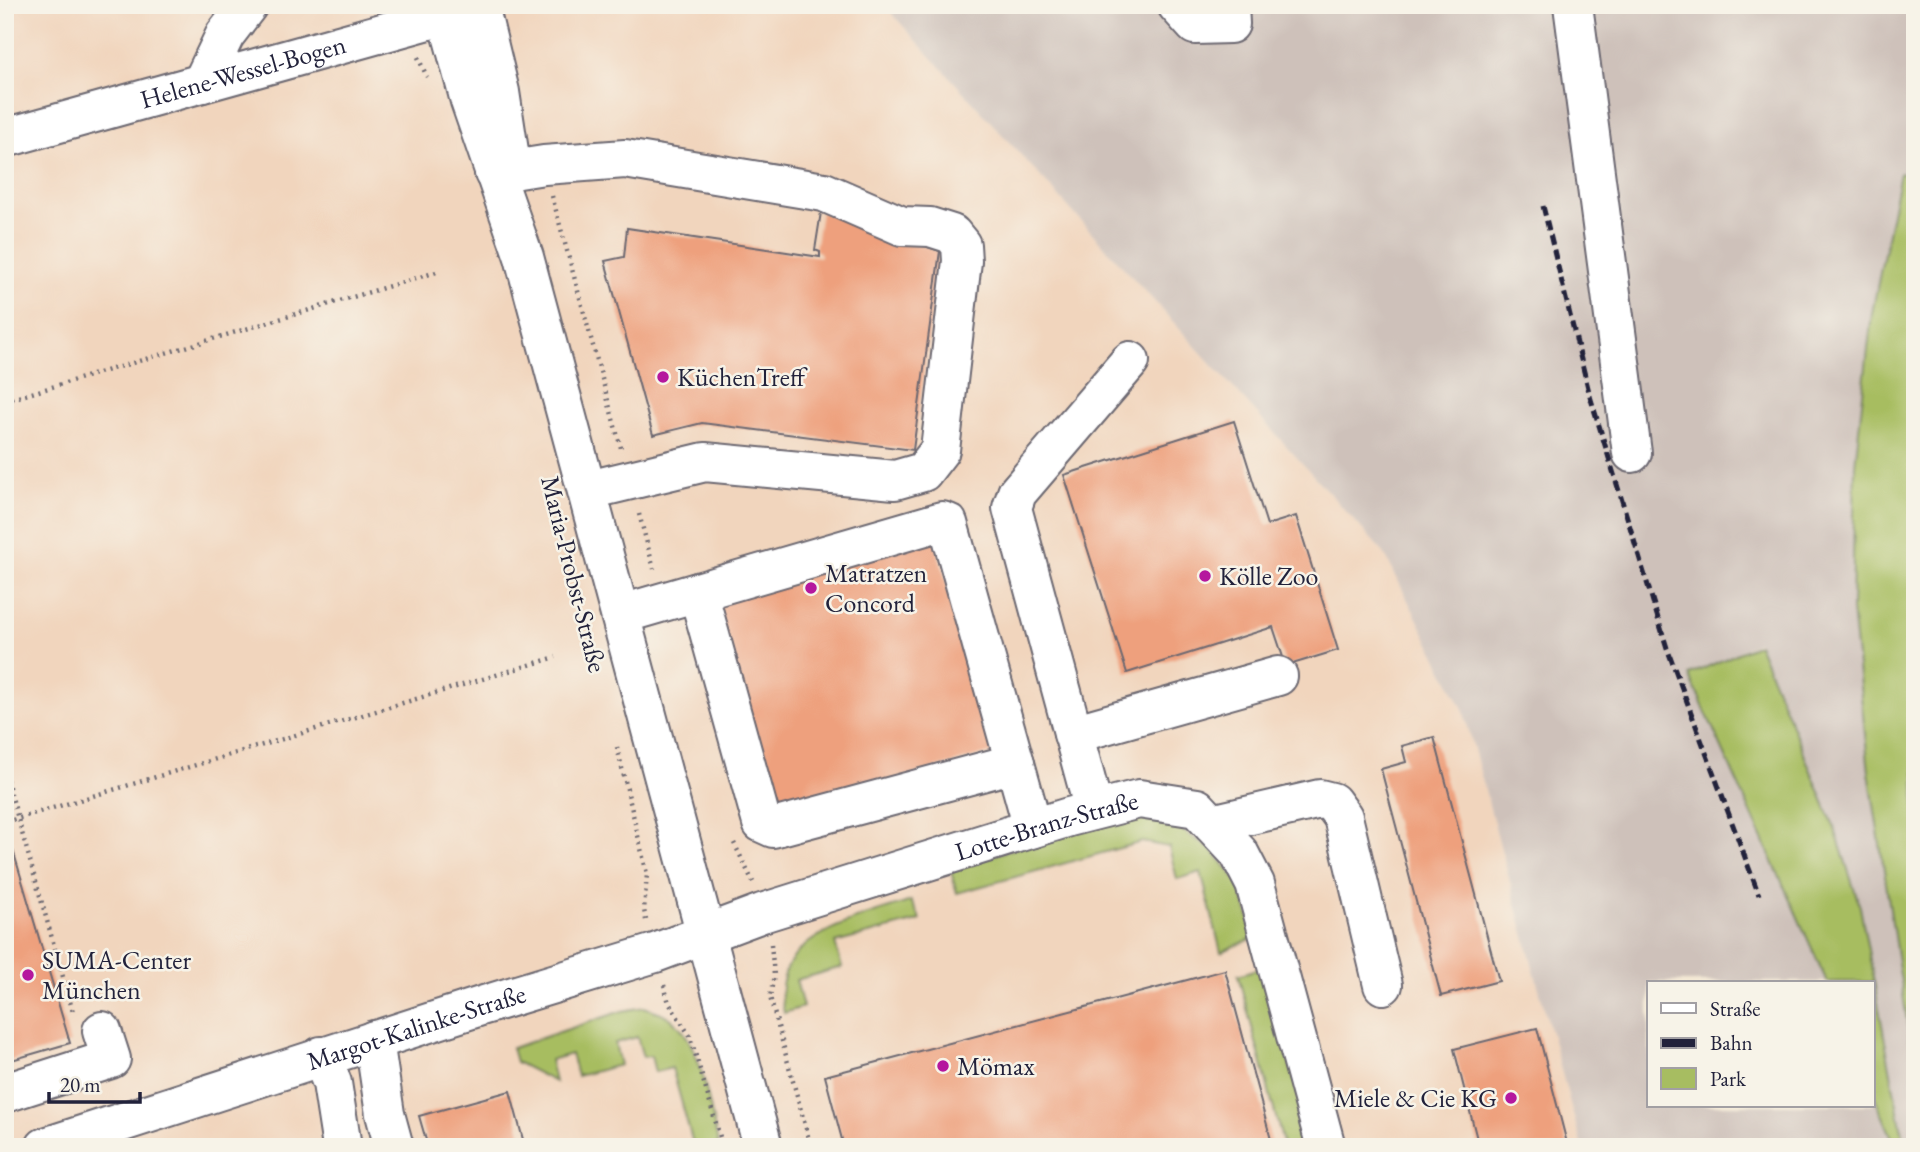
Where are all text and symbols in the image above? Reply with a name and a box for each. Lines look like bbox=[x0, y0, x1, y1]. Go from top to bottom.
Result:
street label: Helene-Wessel-Bogen bbox=[136, 27, 350, 117]
place label: KüchenTreff bbox=[677, 360, 808, 394]
marker: KüchenTreff bbox=[655, 369, 671, 385]
street label: Maria-Probst-Straße bbox=[533, 472, 615, 676]
place label: Matratzen Concord bbox=[825, 556, 928, 620]
place label: Kölle Zoo bbox=[1219, 559, 1318, 593]
marker: Kölle Zoo bbox=[1197, 568, 1213, 584]
marker: Matratzen Concord bbox=[803, 580, 819, 596]
street label: Lotte-Branz-Straße bbox=[951, 783, 1142, 869]
place label: SUMA-Center München bbox=[42, 943, 191, 1007]
marker: SUMA-Center München bbox=[20, 967, 36, 983]
street label: Margot-Kalinke-Straße bbox=[302, 976, 530, 1078]
legend bbox=[1647, 981, 1874, 1106]
text: Straße bbox=[1710, 995, 1761, 1022]
text: Bahn bbox=[1710, 1029, 1753, 1056]
place label: Mömax bbox=[957, 1049, 1035, 1083]
marker: Mömax bbox=[935, 1058, 951, 1074]
scale bar bbox=[49, 1061, 140, 1105]
text: Park bbox=[1710, 1065, 1747, 1092]
text: 20 m bbox=[60, 1071, 101, 1098]
place label: Miele & Cie KG bbox=[1334, 1081, 1497, 1115]
marker: Miele & Cie KG bbox=[1503, 1090, 1519, 1106]

